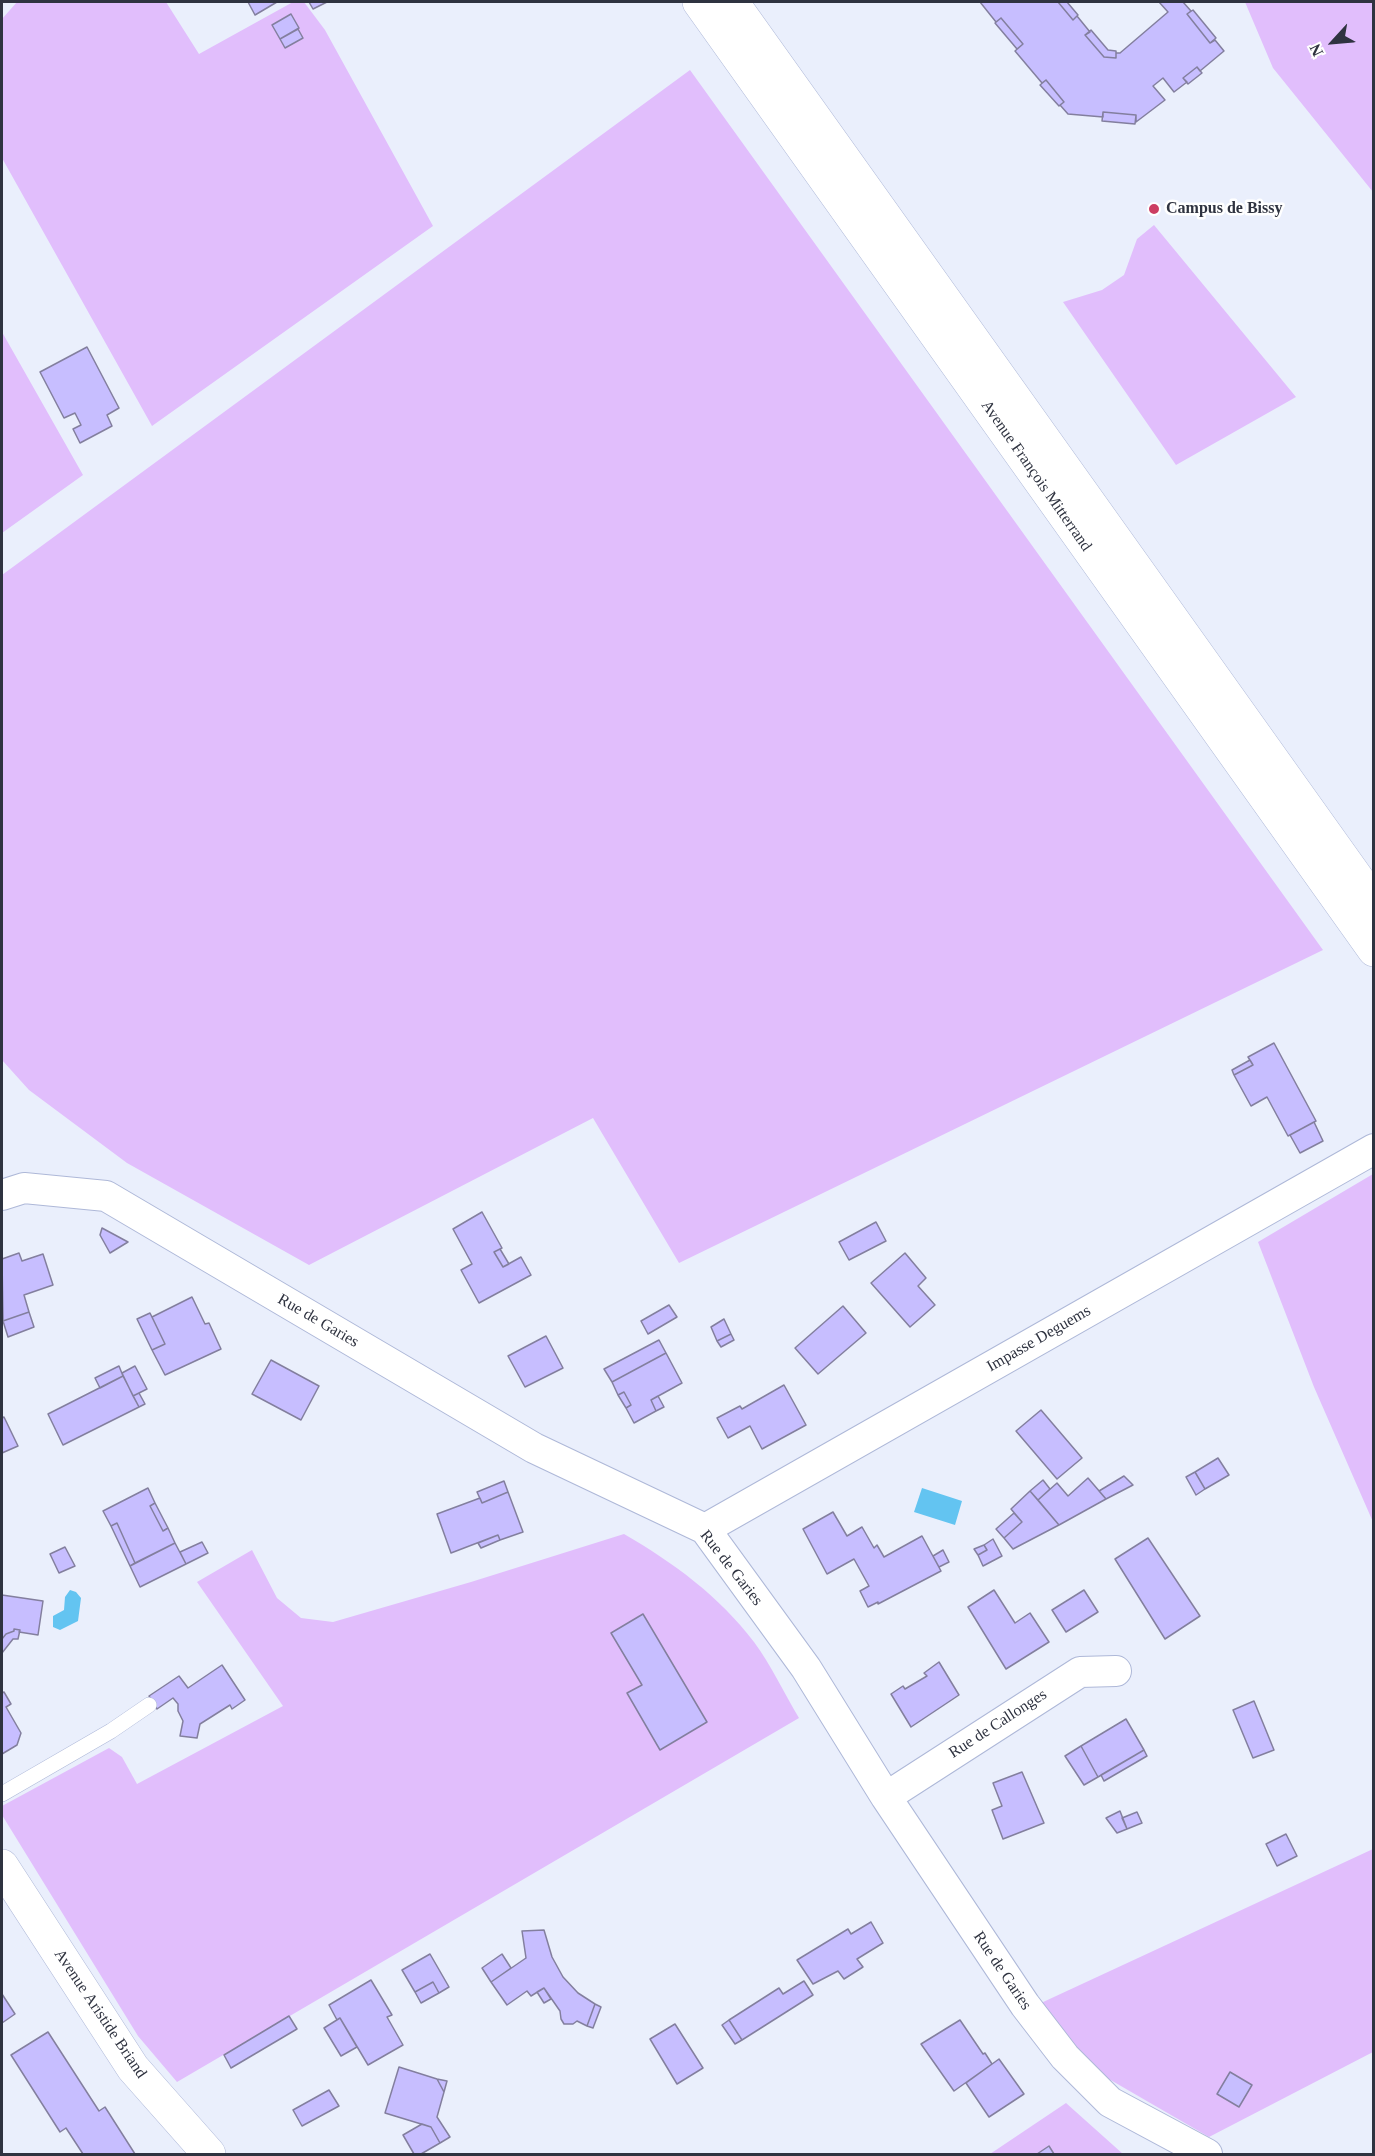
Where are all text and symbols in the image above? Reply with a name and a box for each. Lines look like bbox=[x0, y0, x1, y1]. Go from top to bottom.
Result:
north arrow bbox=[1303, 12, 1363, 72]
text: N bbox=[1306, 41, 1327, 59]
place label: Campus de Bissy bbox=[1166, 199, 1282, 219]
marker: Campus de Bissy bbox=[1147, 202, 1161, 216]
street label: Avenue François Mitterrand bbox=[976, 397, 1096, 555]
street label: Rue de Garies bbox=[274, 1290, 362, 1352]
street label: Impasse Deguems bbox=[984, 1301, 1094, 1377]
street label: Rue de Garies bbox=[696, 1526, 766, 1610]
street label: Rue de Callonges bbox=[945, 1685, 1051, 1763]
street label: Rue de Garies bbox=[969, 1928, 1035, 2014]
street label: Avenue Aristide Briand bbox=[50, 1946, 150, 2082]

